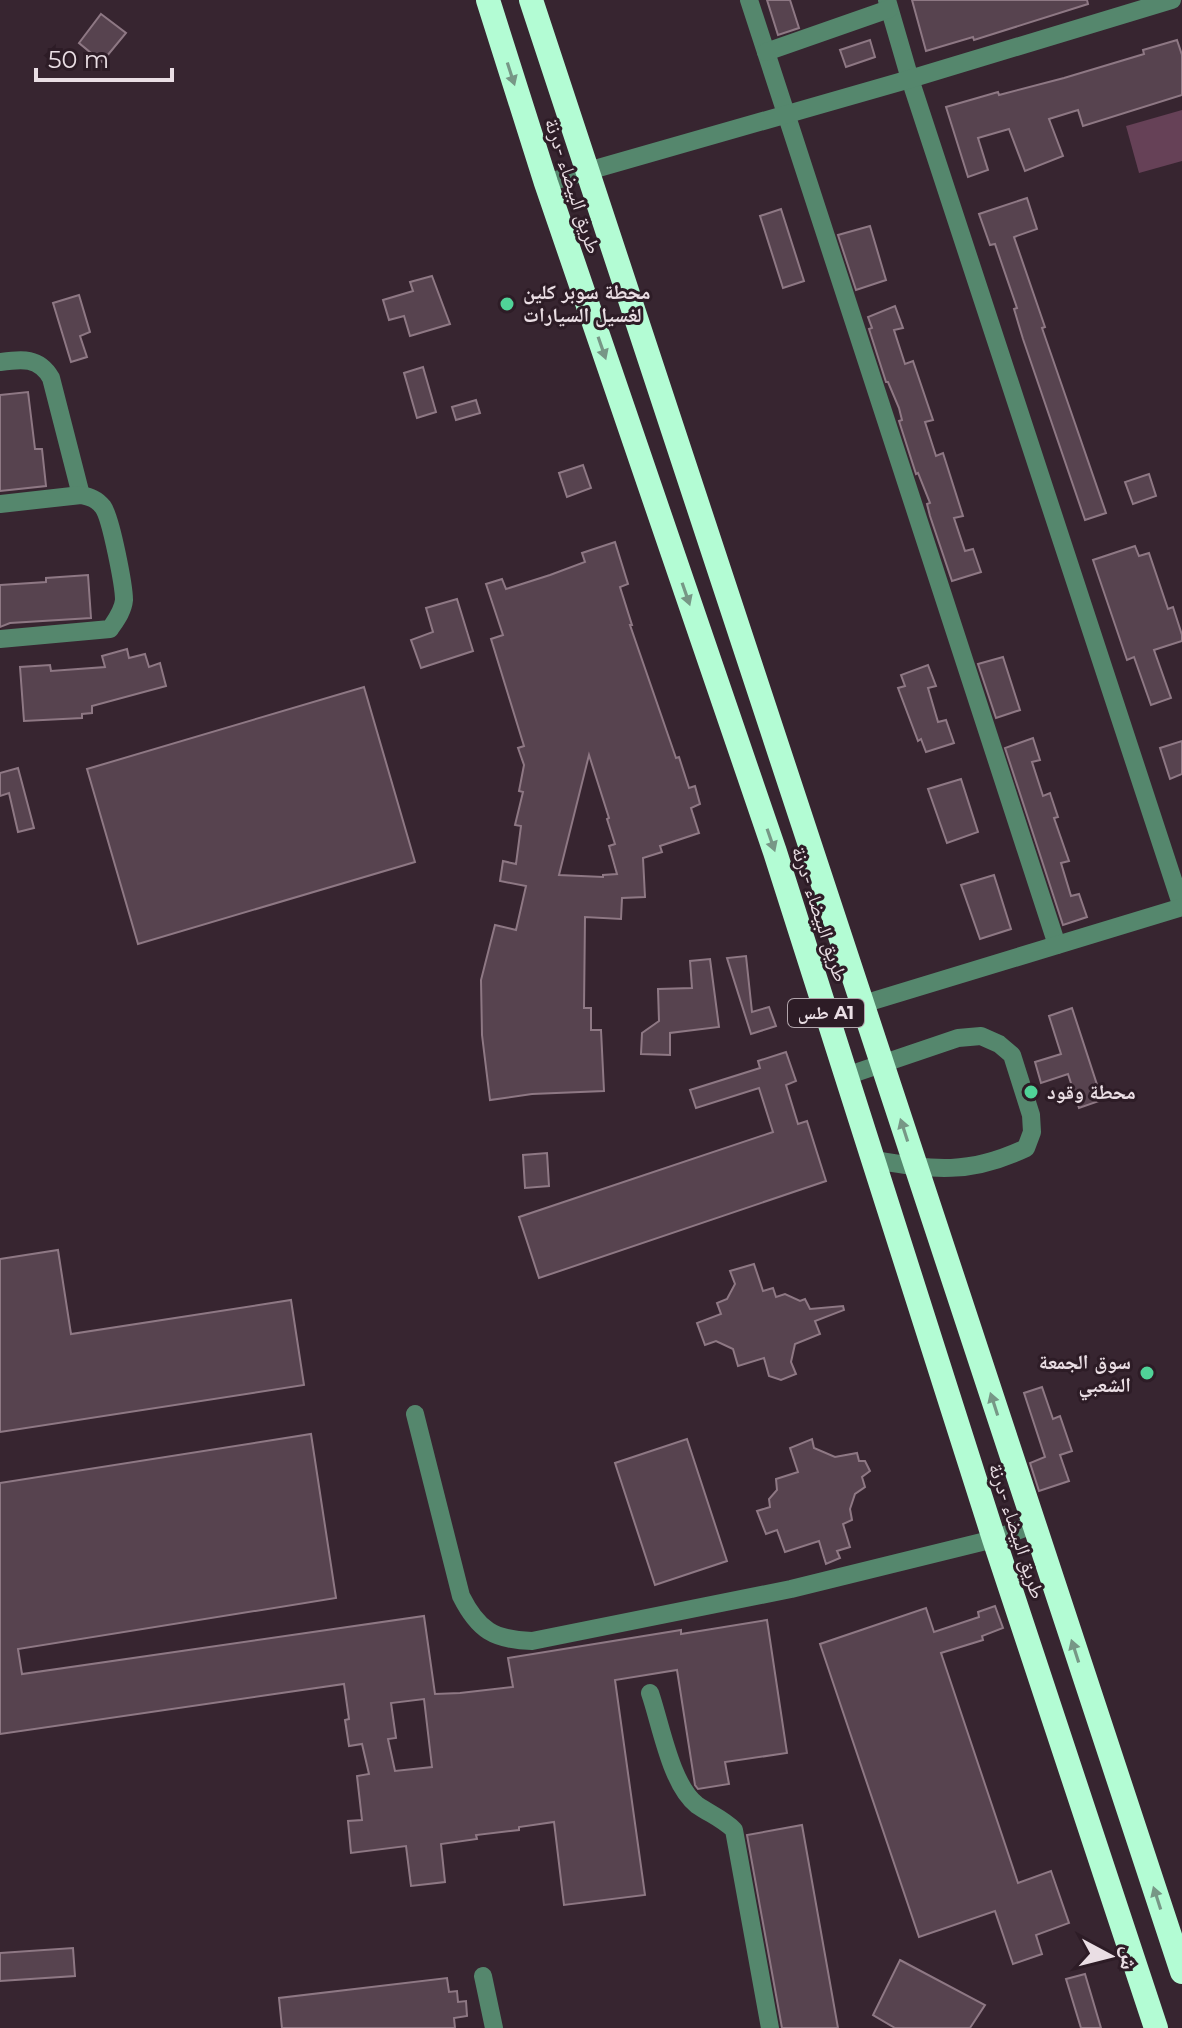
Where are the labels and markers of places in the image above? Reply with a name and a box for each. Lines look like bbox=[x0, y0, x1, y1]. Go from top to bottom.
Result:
place label: محطة سوبر كلين لغسيل السيارات bbox=[523, 280, 650, 328]
marker: محطة سوبر كلين لغسيل السيارات bbox=[498, 295, 516, 313]
place label: محطة وقود bbox=[1047, 1080, 1136, 1104]
marker: محطة وقود bbox=[1022, 1083, 1040, 1101]
place label: سوق الجمعة الشعبي bbox=[1039, 1350, 1131, 1401]
marker: سوق الجمعة الشعبي bbox=[1138, 1364, 1156, 1382]

